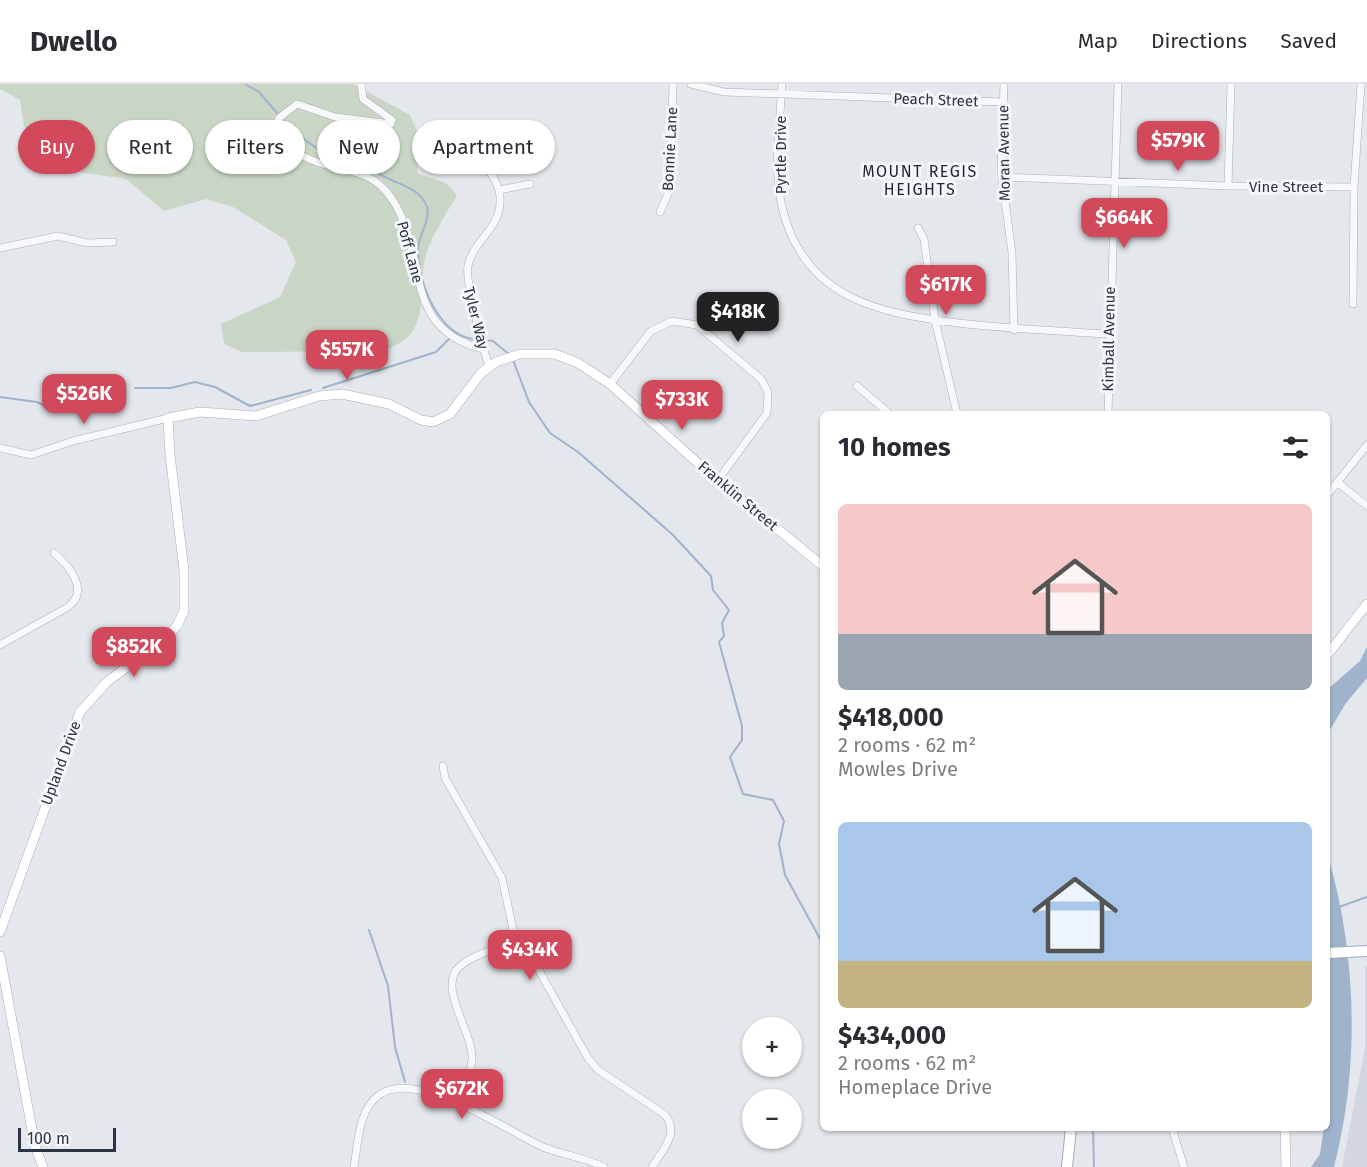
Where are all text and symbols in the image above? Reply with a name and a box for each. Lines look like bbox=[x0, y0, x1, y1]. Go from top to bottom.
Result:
text: Dwello bbox=[30, 25, 118, 58]
text: Map bbox=[1078, 28, 1118, 54]
text: Directions bbox=[1151, 28, 1247, 54]
text: Saved bbox=[1280, 28, 1337, 54]
street label: Peach Street bbox=[893, 90, 979, 110]
street label: Moran Avenue bbox=[994, 105, 1014, 201]
street label: Bonnie Lane bbox=[659, 106, 681, 192]
street label: Pyrtle Drive bbox=[772, 116, 790, 194]
chip: Buy bbox=[18, 120, 95, 174]
chip: Rent bbox=[107, 120, 193, 174]
chip: Filters bbox=[205, 120, 305, 174]
chip: New bbox=[317, 120, 400, 174]
chip: Apartment bbox=[412, 120, 555, 174]
pin: $579K bbox=[1136, 121, 1220, 172]
text: $579K bbox=[1151, 128, 1205, 152]
district label: MOUNT REGIS HEIGHTS bbox=[862, 162, 978, 199]
street label: Vine Street bbox=[1249, 178, 1324, 196]
pin: $664K bbox=[1082, 198, 1166, 249]
text: $664K bbox=[1095, 205, 1153, 229]
street label: Poff Lane bbox=[393, 219, 427, 285]
pin: $617K bbox=[904, 265, 988, 316]
text: $617K bbox=[920, 272, 972, 296]
street label: Tyler Way bbox=[460, 285, 493, 352]
street label: Kimball Avenue bbox=[1099, 286, 1119, 392]
pin: $418K bbox=[696, 292, 780, 343]
text: $418K bbox=[711, 299, 765, 323]
pin: $557K bbox=[305, 330, 389, 381]
text: $557K bbox=[320, 337, 374, 361]
pin: $526K bbox=[42, 374, 126, 425]
pin: $733K bbox=[640, 380, 724, 431]
text: $526K bbox=[56, 381, 112, 405]
text: $733K bbox=[655, 387, 709, 411]
icon: filters bbox=[1279, 431, 1312, 464]
text: 10 homes bbox=[838, 432, 951, 463]
street label: Franklin Street bbox=[694, 457, 782, 535]
icon: home bbox=[1021, 543, 1129, 651]
pin: $852K bbox=[92, 627, 176, 678]
text: $852K bbox=[106, 634, 162, 658]
text: $418,000 bbox=[838, 702, 944, 733]
street label: Upland Drive bbox=[37, 718, 85, 808]
text: 2 rooms · 62 m² bbox=[838, 733, 976, 757]
text: Mowles Drive bbox=[838, 757, 958, 781]
icon: home bbox=[1021, 861, 1129, 969]
pin: $434K bbox=[488, 930, 572, 981]
text: $434K bbox=[502, 937, 558, 961]
map controls bbox=[742, 1017, 802, 1149]
button: + bbox=[742, 1017, 802, 1077]
text: $434,000 bbox=[838, 1020, 946, 1051]
text: 2 rooms · 62 m² bbox=[838, 1051, 976, 1075]
pin: $672K bbox=[420, 1069, 504, 1120]
text: Homeplace Drive bbox=[838, 1075, 992, 1099]
text: $672K bbox=[435, 1076, 489, 1100]
button: − bbox=[742, 1089, 802, 1149]
scale bar bbox=[18, 1125, 116, 1152]
text: 100 m bbox=[27, 1129, 70, 1148]

